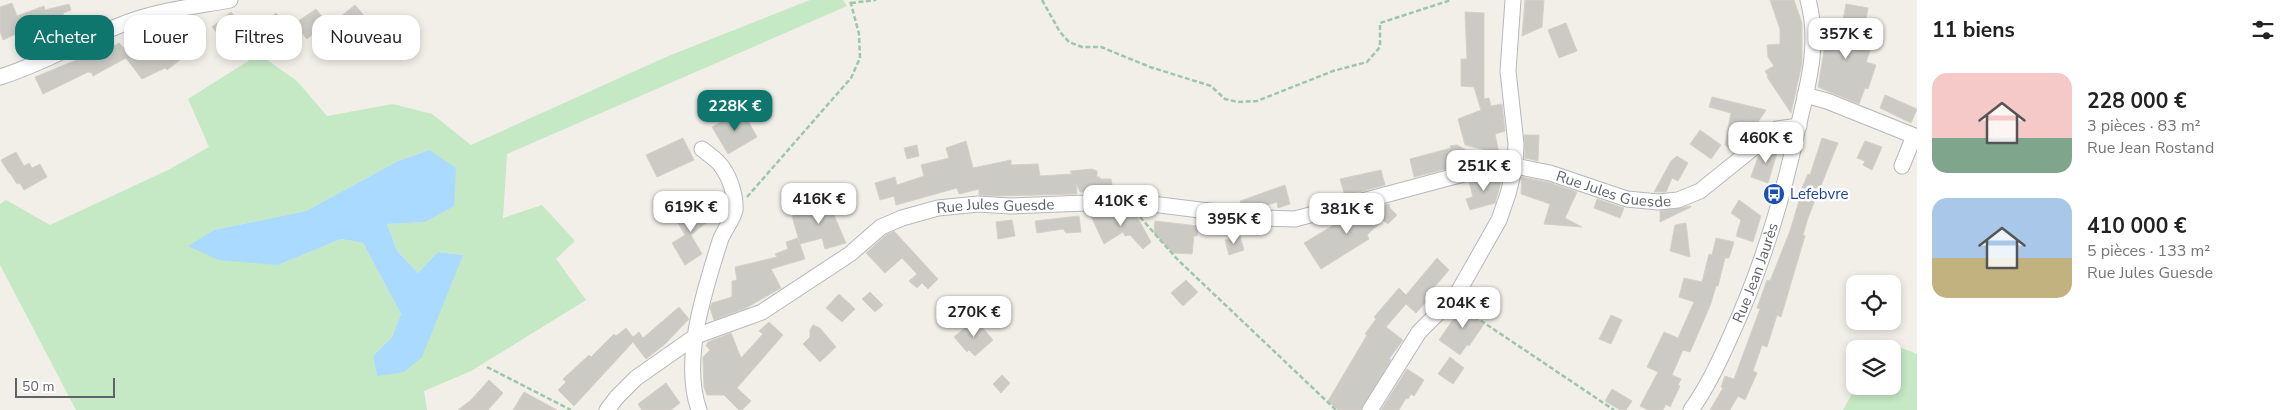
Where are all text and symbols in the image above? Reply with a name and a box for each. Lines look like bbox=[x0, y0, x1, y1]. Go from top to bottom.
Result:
chip: Acheter bbox=[15, 15, 114, 60]
chip: Louer bbox=[124, 15, 206, 60]
chip: Filtres bbox=[216, 15, 302, 60]
chip: Nouveau bbox=[312, 15, 420, 60]
text: 11 biens bbox=[1932, 16, 2015, 44]
icon: filters bbox=[2249, 16, 2277, 44]
pin: 357K € bbox=[1805, 18, 1887, 60]
text: 357K € bbox=[1819, 23, 1873, 45]
text: 228 000 € bbox=[2087, 87, 2187, 115]
pin: 228K € bbox=[694, 90, 776, 132]
icon: home bbox=[1972, 93, 2032, 153]
text: 228K € bbox=[708, 95, 762, 117]
text: 3 pièces · 83 m² bbox=[2087, 115, 2201, 137]
pin: 460K € bbox=[1725, 121, 1807, 164]
text: 460K € bbox=[1739, 127, 1793, 149]
text: Rue Jean Rostand bbox=[2087, 137, 2214, 159]
pin: 251K € bbox=[1443, 150, 1525, 192]
text: 251K € bbox=[1457, 155, 1511, 177]
street label: Rue Jules Guesde bbox=[1553, 166, 1672, 212]
pin: 416K € bbox=[778, 182, 860, 225]
bus stop icon: Lefebvre bbox=[1762, 182, 1786, 206]
pin: 410K € bbox=[1080, 184, 1162, 227]
place label: Lefebvre bbox=[1790, 184, 1848, 204]
text: 416K € bbox=[792, 188, 846, 210]
pin: 619K € bbox=[650, 190, 732, 233]
text: 410K € bbox=[1094, 190, 1148, 212]
pin: 381K € bbox=[1306, 192, 1388, 235]
street label: Rue Jules Guesde bbox=[935, 194, 1055, 218]
text: 619K € bbox=[664, 196, 718, 218]
text: 381K € bbox=[1320, 198, 1374, 220]
pin: 395K € bbox=[1193, 202, 1275, 245]
text: 395K € bbox=[1207, 208, 1261, 230]
text: 410 000 € bbox=[2087, 212, 2187, 240]
icon: home bbox=[1972, 218, 2032, 278]
street label: Rue Jean Jaurès bbox=[1728, 220, 1783, 326]
text: 5 pièces · 133 m² bbox=[2087, 240, 2210, 262]
text: Rue Jules Guesde bbox=[2087, 262, 2213, 284]
map controls bbox=[1846, 275, 1901, 395]
button: locate bbox=[1846, 275, 1901, 330]
pin: 204K € bbox=[1422, 286, 1504, 329]
text: 204K € bbox=[1436, 292, 1490, 314]
pin: 270K € bbox=[933, 296, 1015, 338]
text: 270K € bbox=[947, 301, 1001, 323]
button: layers bbox=[1846, 340, 1901, 395]
scale bar bbox=[15, 375, 115, 398]
text: 50 m bbox=[22, 377, 54, 396]

